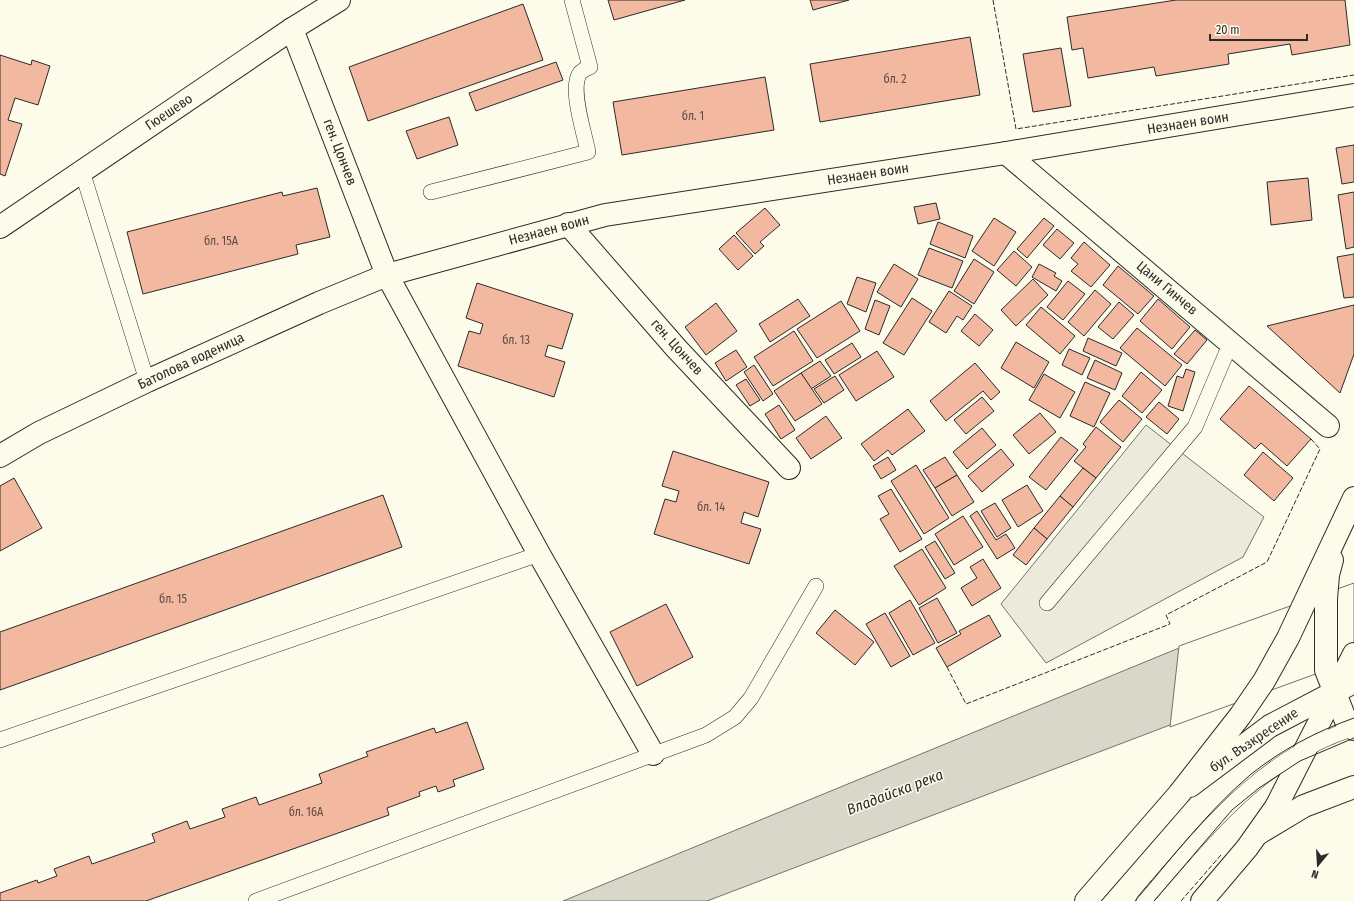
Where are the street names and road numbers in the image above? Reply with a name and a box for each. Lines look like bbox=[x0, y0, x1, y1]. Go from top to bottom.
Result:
street label: Гюешево bbox=[142, 90, 196, 134]
street label: Незнаен воин bbox=[1146, 108, 1230, 138]
street label: ген. Цончев bbox=[320, 116, 360, 188]
street label: Незнаен воин bbox=[826, 159, 910, 189]
street label: Незнаен воин bbox=[507, 211, 591, 249]
street label: Цани Гинчев bbox=[1133, 257, 1201, 319]
street label: ген. Цончев bbox=[647, 315, 707, 379]
street label: Батолова воденица bbox=[135, 329, 247, 393]
street label: бул. Възкресение bbox=[1206, 704, 1302, 776]

